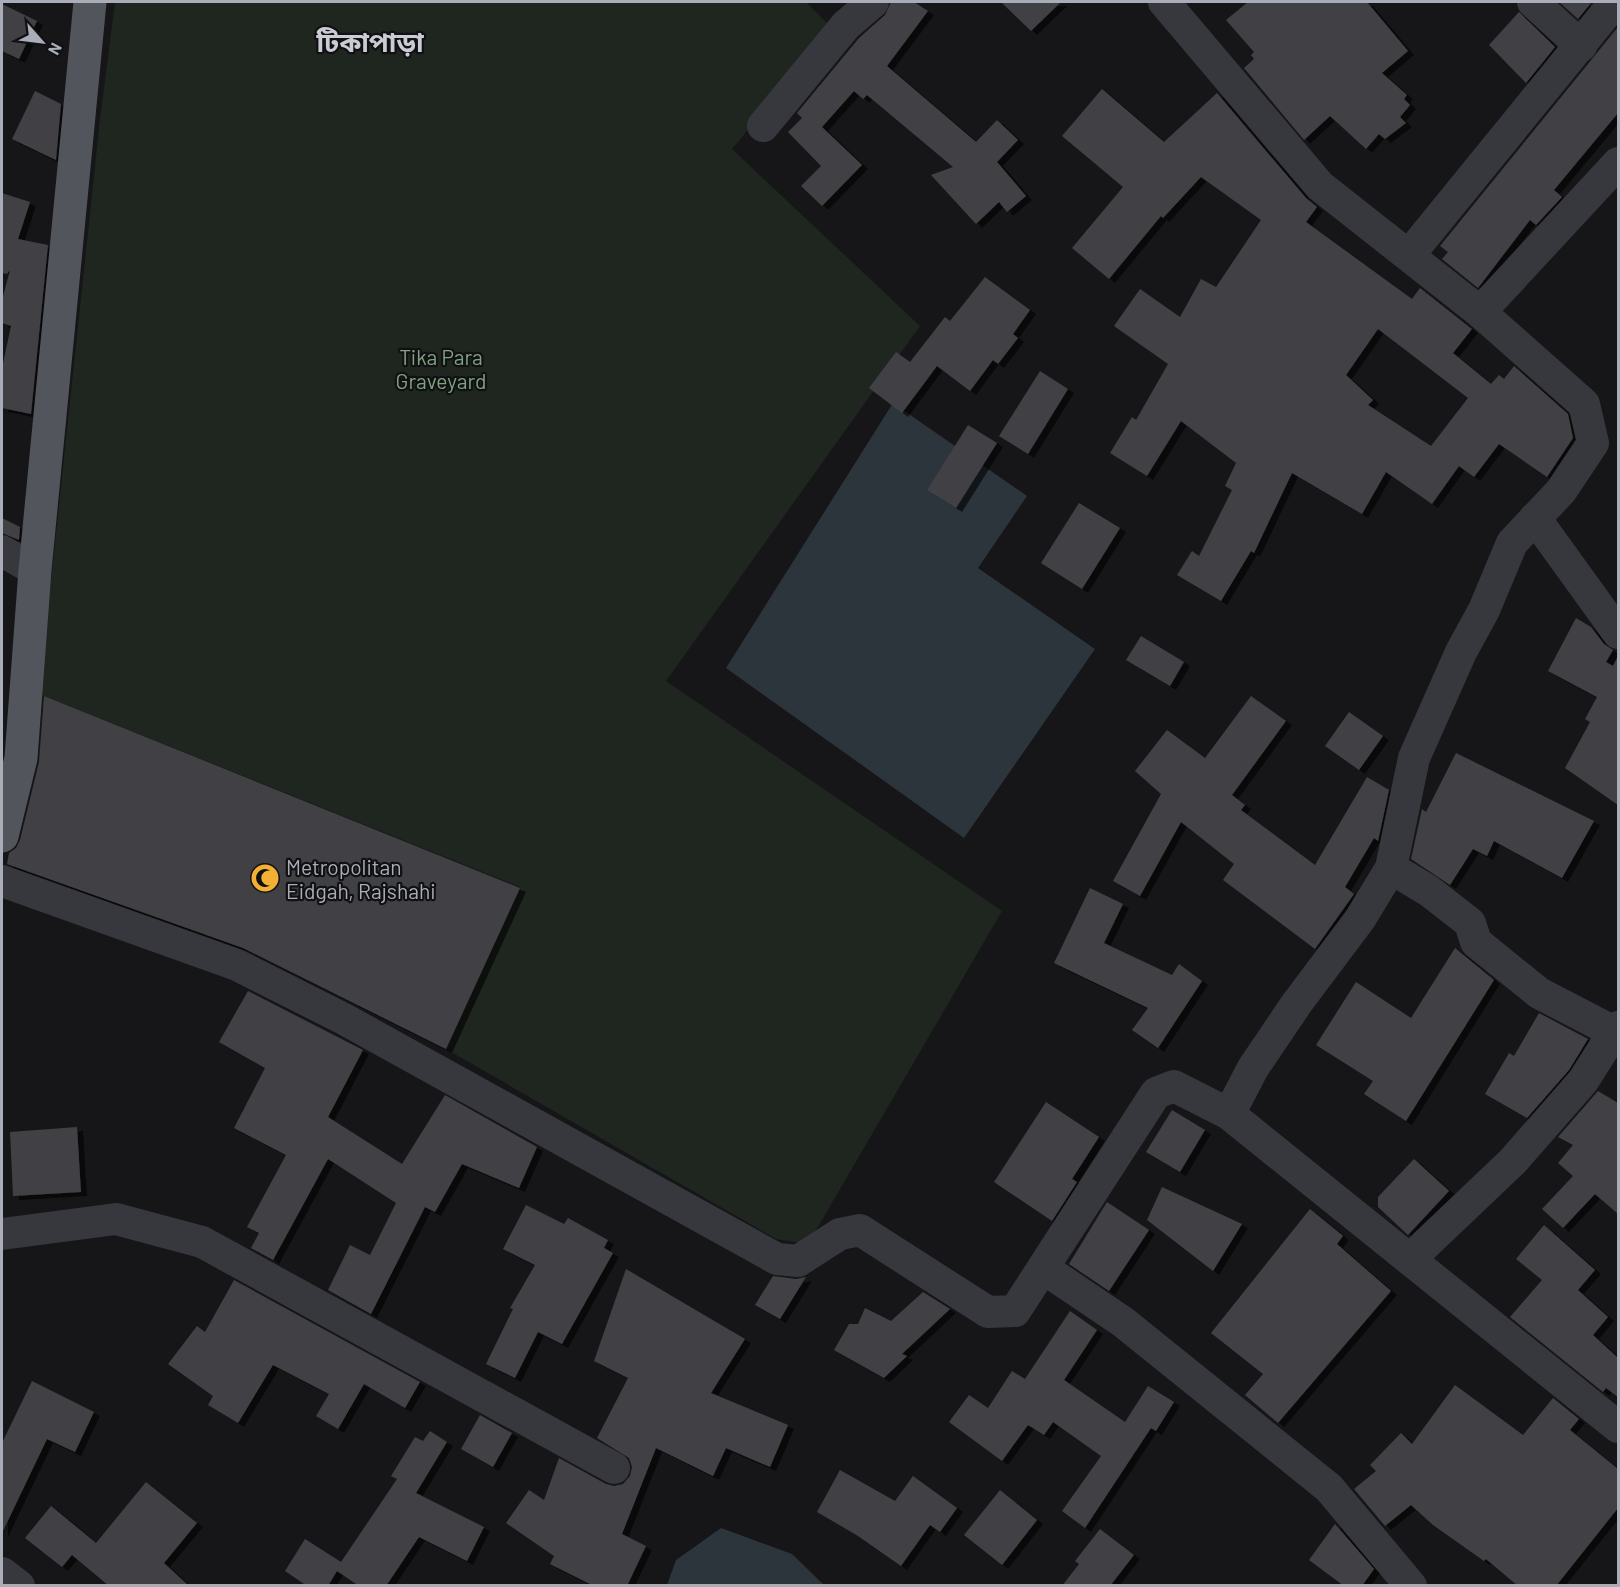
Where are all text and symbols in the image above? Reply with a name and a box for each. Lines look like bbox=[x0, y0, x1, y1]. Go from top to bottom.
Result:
north arrow bbox=[12, 12, 72, 72]
district label: টিকাপাড়া bbox=[315, 25, 424, 57]
text: N bbox=[45, 40, 67, 58]
park label: Tika Para Graveyard bbox=[396, 344, 486, 393]
place label: Metropolitan Eidgah, Rajshahi bbox=[286, 854, 436, 903]
mosque icon: Metropolitan Eidgah, Rajshahi bbox=[249, 862, 281, 894]

